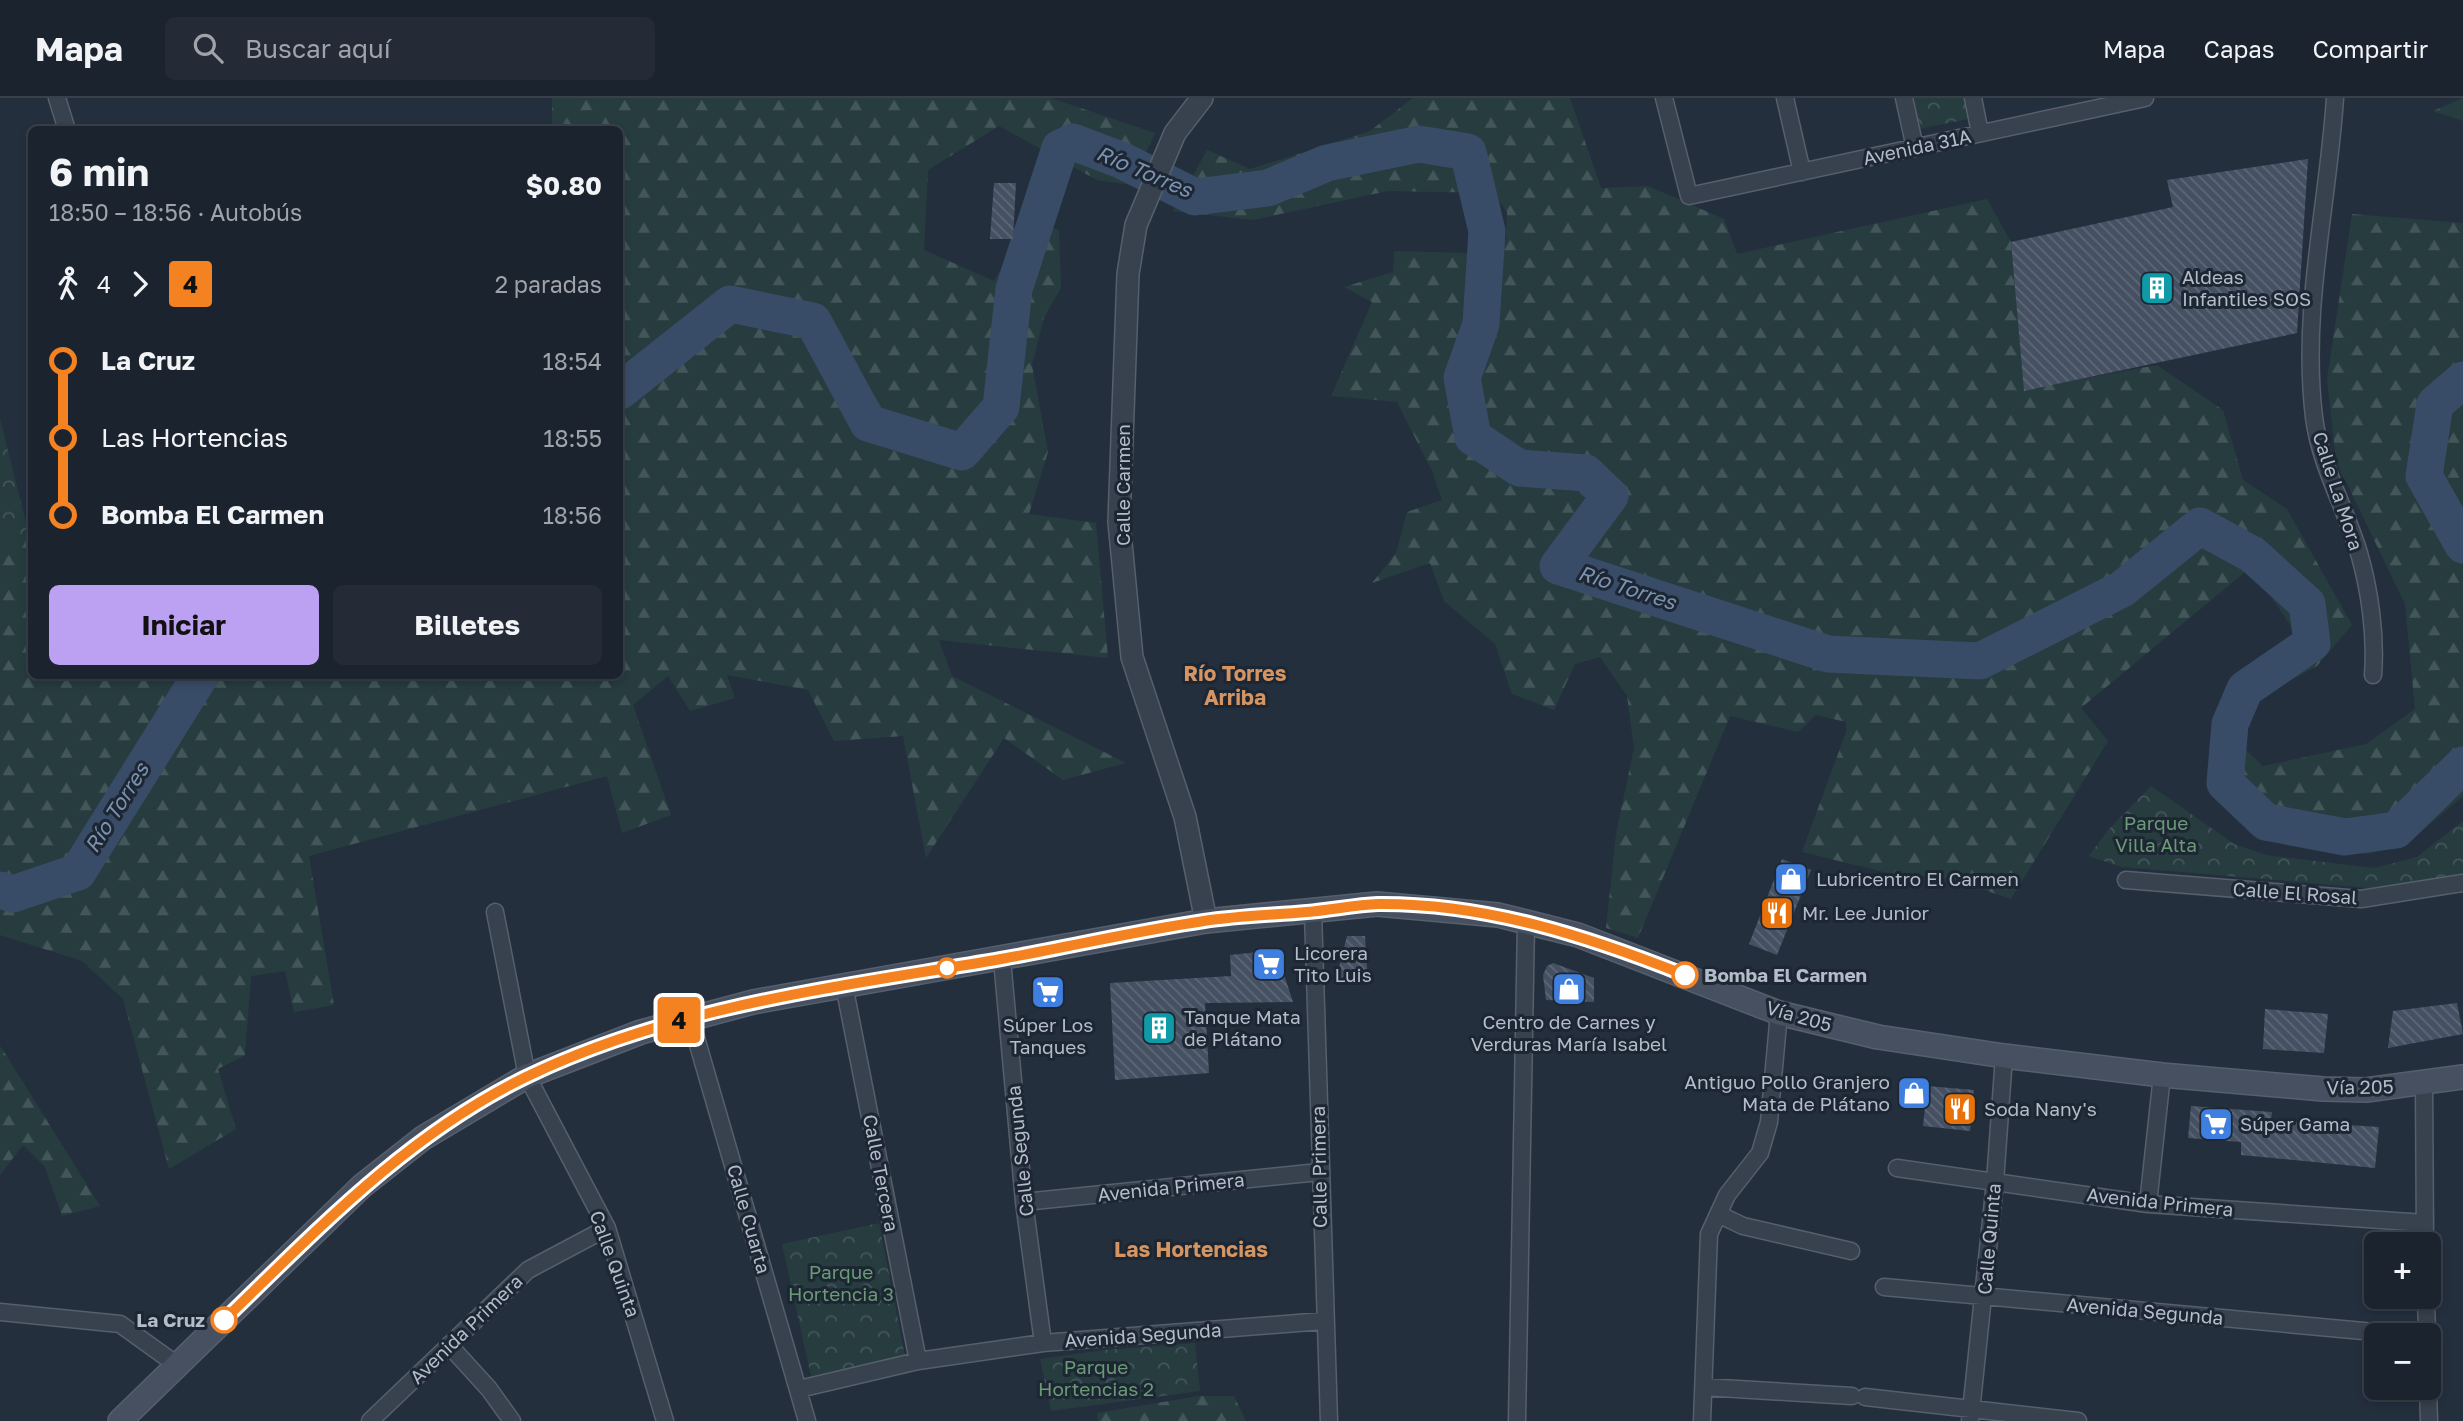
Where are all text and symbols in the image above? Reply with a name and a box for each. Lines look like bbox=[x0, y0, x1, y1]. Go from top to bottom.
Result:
search box bbox=[165, 17, 655, 80]
text: Mapa bbox=[35, 29, 123, 68]
icon: search bbox=[189, 29, 227, 67]
text: Buscar aquí bbox=[245, 33, 391, 64]
text: Mapa bbox=[2103, 34, 2166, 63]
text: Capas bbox=[2204, 34, 2274, 63]
text: Compartir bbox=[2312, 34, 2428, 63]
street label: Avenida 31A bbox=[1861, 124, 1973, 169]
water label: Río Torres bbox=[1093, 139, 1197, 203]
text: 6 min bbox=[49, 149, 149, 194]
text: $0.80 bbox=[526, 170, 602, 201]
text: 18:50 – 18:56 · Autobús bbox=[49, 198, 302, 226]
icon: walk bbox=[49, 265, 87, 303]
icon: forward bbox=[121, 265, 159, 303]
place label: Aldeas Infantiles SOS bbox=[2182, 265, 2311, 310]
text: 4 bbox=[183, 269, 198, 298]
building icon: Aldeas Infantiles SOS bbox=[2138, 269, 2176, 307]
text: 4 bbox=[97, 270, 111, 298]
text: 2 paradas bbox=[495, 270, 602, 298]
text: La Cruz bbox=[101, 345, 195, 376]
text: 18:54 bbox=[543, 347, 602, 375]
text: Las Hortencias bbox=[101, 422, 288, 453]
text: 18:55 bbox=[543, 424, 602, 452]
street label: Calle Carmen bbox=[1111, 424, 1134, 546]
street label: Calle La Mora bbox=[2308, 429, 2369, 553]
text: Bomba El Carmen bbox=[101, 499, 324, 530]
text: 18:56 bbox=[543, 501, 602, 529]
water label: Río Torres bbox=[1575, 559, 1680, 615]
button: Iniciar bbox=[49, 585, 319, 665]
button: Billetes bbox=[333, 585, 602, 665]
district label: Río Torres Arriba bbox=[1184, 660, 1287, 710]
water label: Río Torres bbox=[78, 757, 154, 857]
park label: Parque Villa Alta bbox=[2115, 811, 2197, 856]
shop icon: Lubricentro El Carmen bbox=[1772, 860, 1810, 898]
place label: Lubricentro El Carmen bbox=[1816, 867, 2019, 890]
street label: Calle El Rosal bbox=[2232, 877, 2358, 908]
restaurant icon: Mr. Lee Junior bbox=[1758, 894, 1796, 932]
place label: Mr. Lee Junior bbox=[1802, 901, 1930, 924]
place label: Licorera Tito Luis bbox=[1294, 941, 1372, 986]
supermarket icon: Licorera Tito Luis bbox=[1250, 945, 1288, 983]
unlabelled marker bbox=[937, 958, 957, 978]
marker: Bomba El Carmen bbox=[1672, 962, 1698, 988]
place label: Bomba El Carmen bbox=[1704, 963, 1867, 986]
shop icon: Centro de Carnes y Verduras María Isabel bbox=[1550, 970, 1588, 1008]
supermarket icon: Súper Los Tanques bbox=[1029, 973, 1067, 1011]
street label: Vía 205 bbox=[1764, 995, 1835, 1036]
line badge: 4 bbox=[656, 997, 702, 1043]
text: 4 bbox=[672, 1005, 687, 1034]
place label: Tanque Mata de Plátano bbox=[1184, 1005, 1301, 1050]
building icon: Tanque Mata de Plátano bbox=[1140, 1009, 1178, 1047]
place label: Centro de Carnes y Verduras María Isabel bbox=[1471, 1010, 1667, 1055]
place label: Súper Los Tanques bbox=[1003, 1013, 1093, 1058]
place label: Antiguo Pollo Granjero Mata de Plátano bbox=[1684, 1070, 1890, 1115]
shop icon: Antiguo Pollo Granjero Mata de Plátano bbox=[1895, 1074, 1933, 1112]
street label: Vía 205 bbox=[2326, 1074, 2394, 1099]
street label: Calle Segunda bbox=[1001, 1084, 1038, 1218]
restaurant icon: Soda Nany's bbox=[1941, 1090, 1979, 1128]
place label: Soda Nany's bbox=[1984, 1097, 2097, 1120]
supermarket icon: Súper Gama bbox=[2197, 1105, 2235, 1143]
street label: Calle Primera bbox=[1306, 1106, 1331, 1228]
street label: Calle Tercera bbox=[859, 1112, 904, 1234]
place label: Súper Gama bbox=[2240, 1112, 2350, 1135]
street label: Calle Cuarta bbox=[723, 1162, 776, 1276]
street label: Avenida Primera bbox=[1096, 1167, 1246, 1206]
street label: Calle Quinta bbox=[1972, 1182, 2005, 1296]
street label: Avenida Primera bbox=[2085, 1182, 2235, 1221]
street label: Calle Quinta bbox=[586, 1207, 645, 1320]
map controls bbox=[2364, 1232, 2441, 1400]
button: + bbox=[2364, 1232, 2441, 1309]
district label: Las Hortencias bbox=[1114, 1236, 1268, 1262]
park label: Parque Hortencia 3 bbox=[788, 1260, 894, 1305]
street label: Avenida Primera bbox=[405, 1269, 527, 1388]
street label: Avenida Segunda bbox=[2066, 1292, 2224, 1329]
marker: La Cruz bbox=[211, 1307, 237, 1333]
place label: La Cruz bbox=[136, 1308, 205, 1331]
street label: Avenida Segunda bbox=[1064, 1318, 1222, 1351]
button: − bbox=[2364, 1323, 2441, 1400]
park label: Parque Hortencias 2 bbox=[1038, 1355, 1154, 1400]

